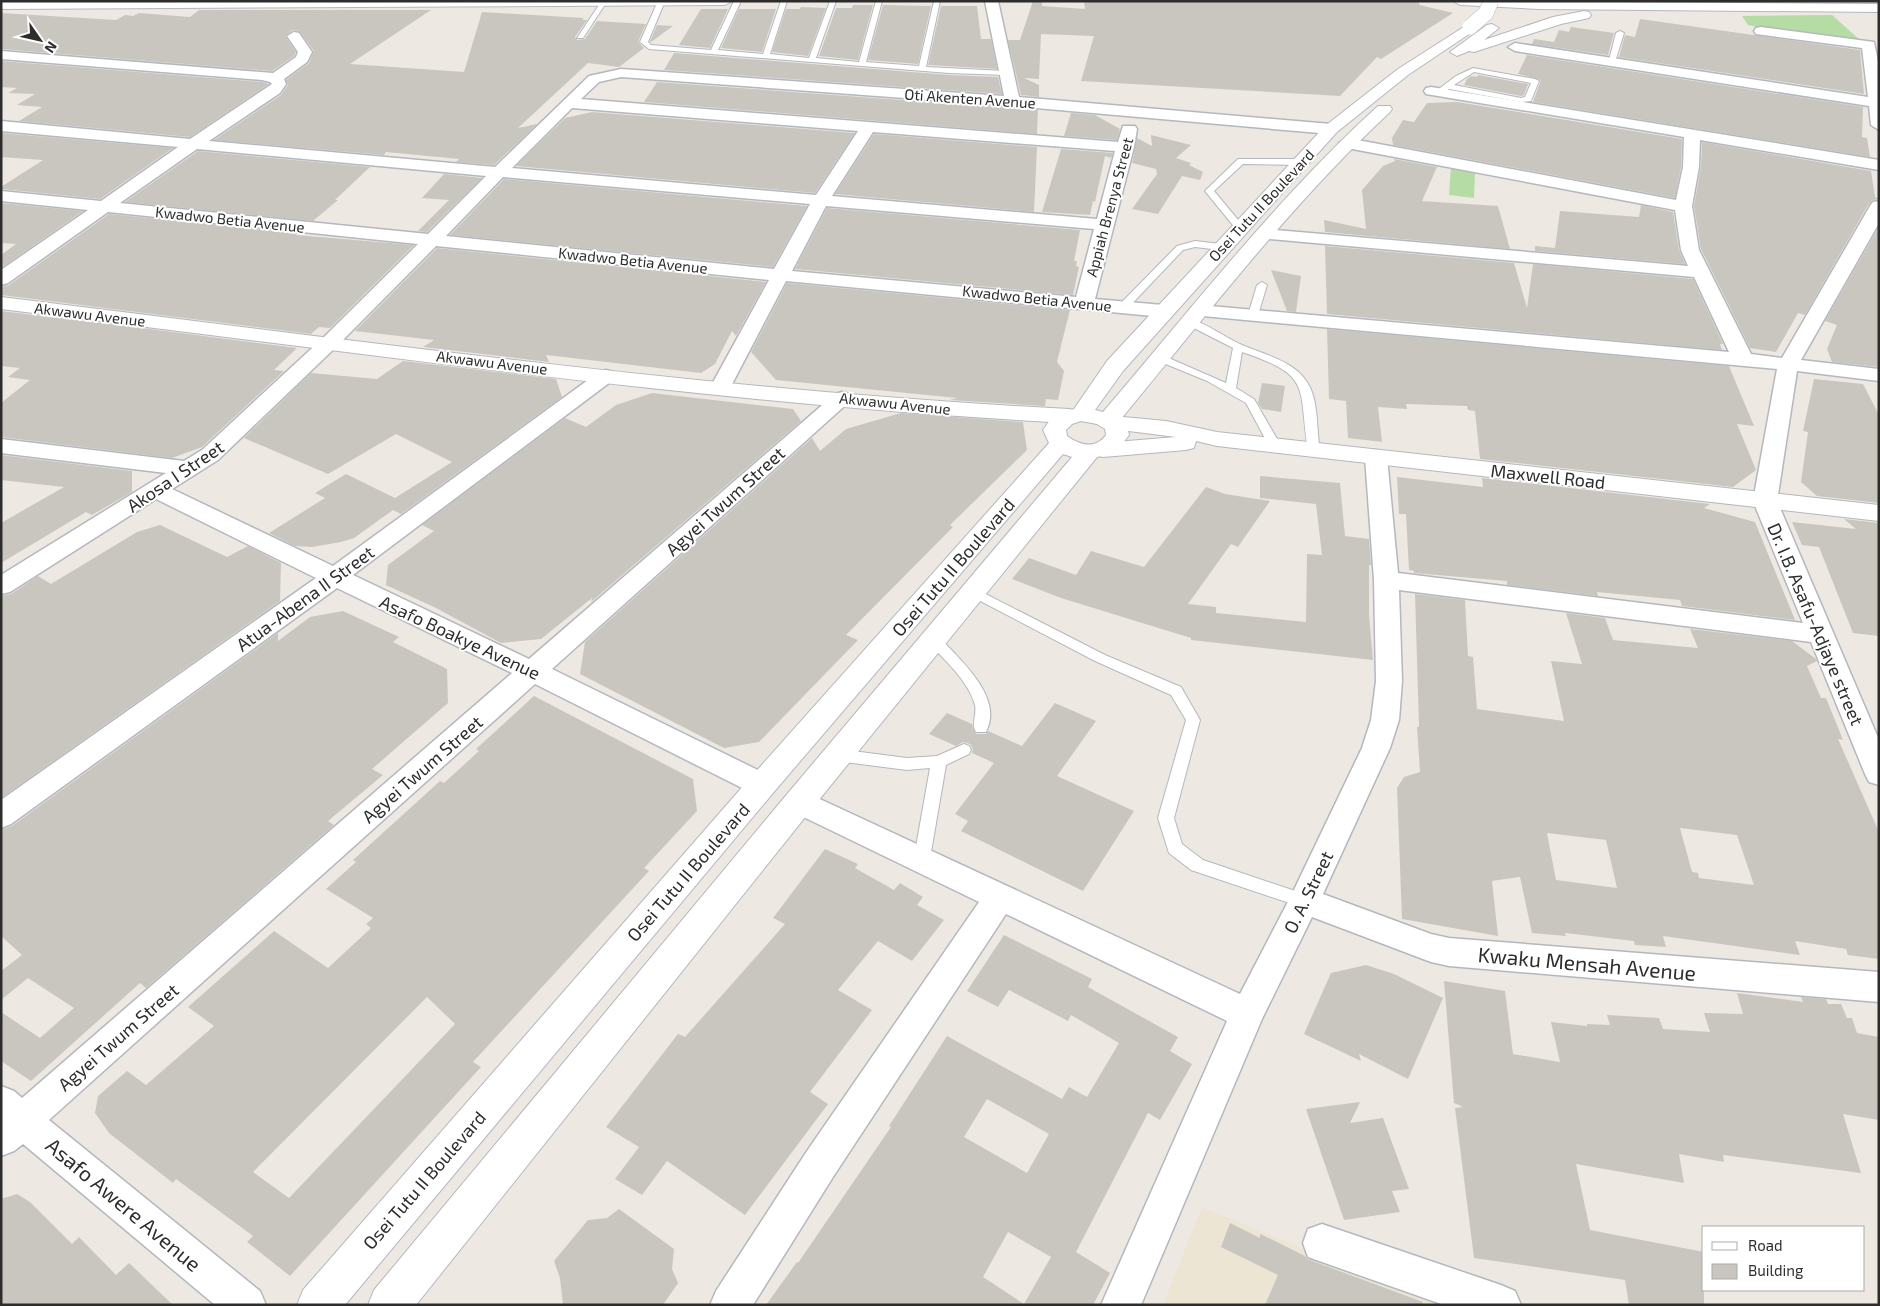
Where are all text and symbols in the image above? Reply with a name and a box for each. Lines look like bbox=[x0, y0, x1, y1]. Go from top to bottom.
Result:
north arrow bbox=[15, 15, 65, 65]
text: N bbox=[41, 39, 61, 56]
street label: Oti Akenten Avenue bbox=[904, 84, 1036, 112]
street label: Appiah Brenya Street bbox=[1082, 135, 1136, 279]
street label: Osei Tutu II Boulevard bbox=[1204, 145, 1318, 265]
street label: Kwadwo Betia Avenue bbox=[154, 202, 306, 236]
street label: Kwadwo Betia Avenue bbox=[557, 243, 709, 277]
street label: Kwadwo Betia Avenue bbox=[961, 281, 1113, 315]
street label: Akwawu Avenue bbox=[33, 298, 147, 330]
street label: Akwawu Avenue bbox=[435, 346, 549, 378]
street label: Akwawu Avenue bbox=[839, 388, 951, 418]
street label: Akosa I Street bbox=[122, 435, 228, 516]
street label: Agyei Twum Street bbox=[661, 442, 789, 560]
street label: Maxwell Road bbox=[1490, 459, 1606, 493]
street label: Osei Tutu II Boulevard bbox=[887, 493, 1019, 641]
street label: Dr. I.B. Asafu-Adjaye street bbox=[1763, 520, 1869, 729]
street label: Atua-Abena II Street bbox=[232, 541, 378, 655]
street label: Asafo Boakye Avenue bbox=[376, 590, 544, 684]
street label: Agyei Twum Street bbox=[357, 711, 487, 827]
street label: Osei Tutu II Boulevard bbox=[622, 798, 754, 946]
street label: O. A. Street bbox=[1279, 847, 1337, 937]
street label: Kwaku Mensah Avenue bbox=[1477, 941, 1697, 985]
street label: Agyei Twum Street bbox=[53, 979, 183, 1095]
street label: Osei Tutu II Boulevard bbox=[358, 1106, 490, 1254]
street label: Asafo Awere Avenue bbox=[41, 1132, 207, 1276]
legend bbox=[1702, 1226, 1865, 1291]
text: Road bbox=[1748, 1236, 1783, 1254]
text: Building bbox=[1748, 1261, 1804, 1279]

